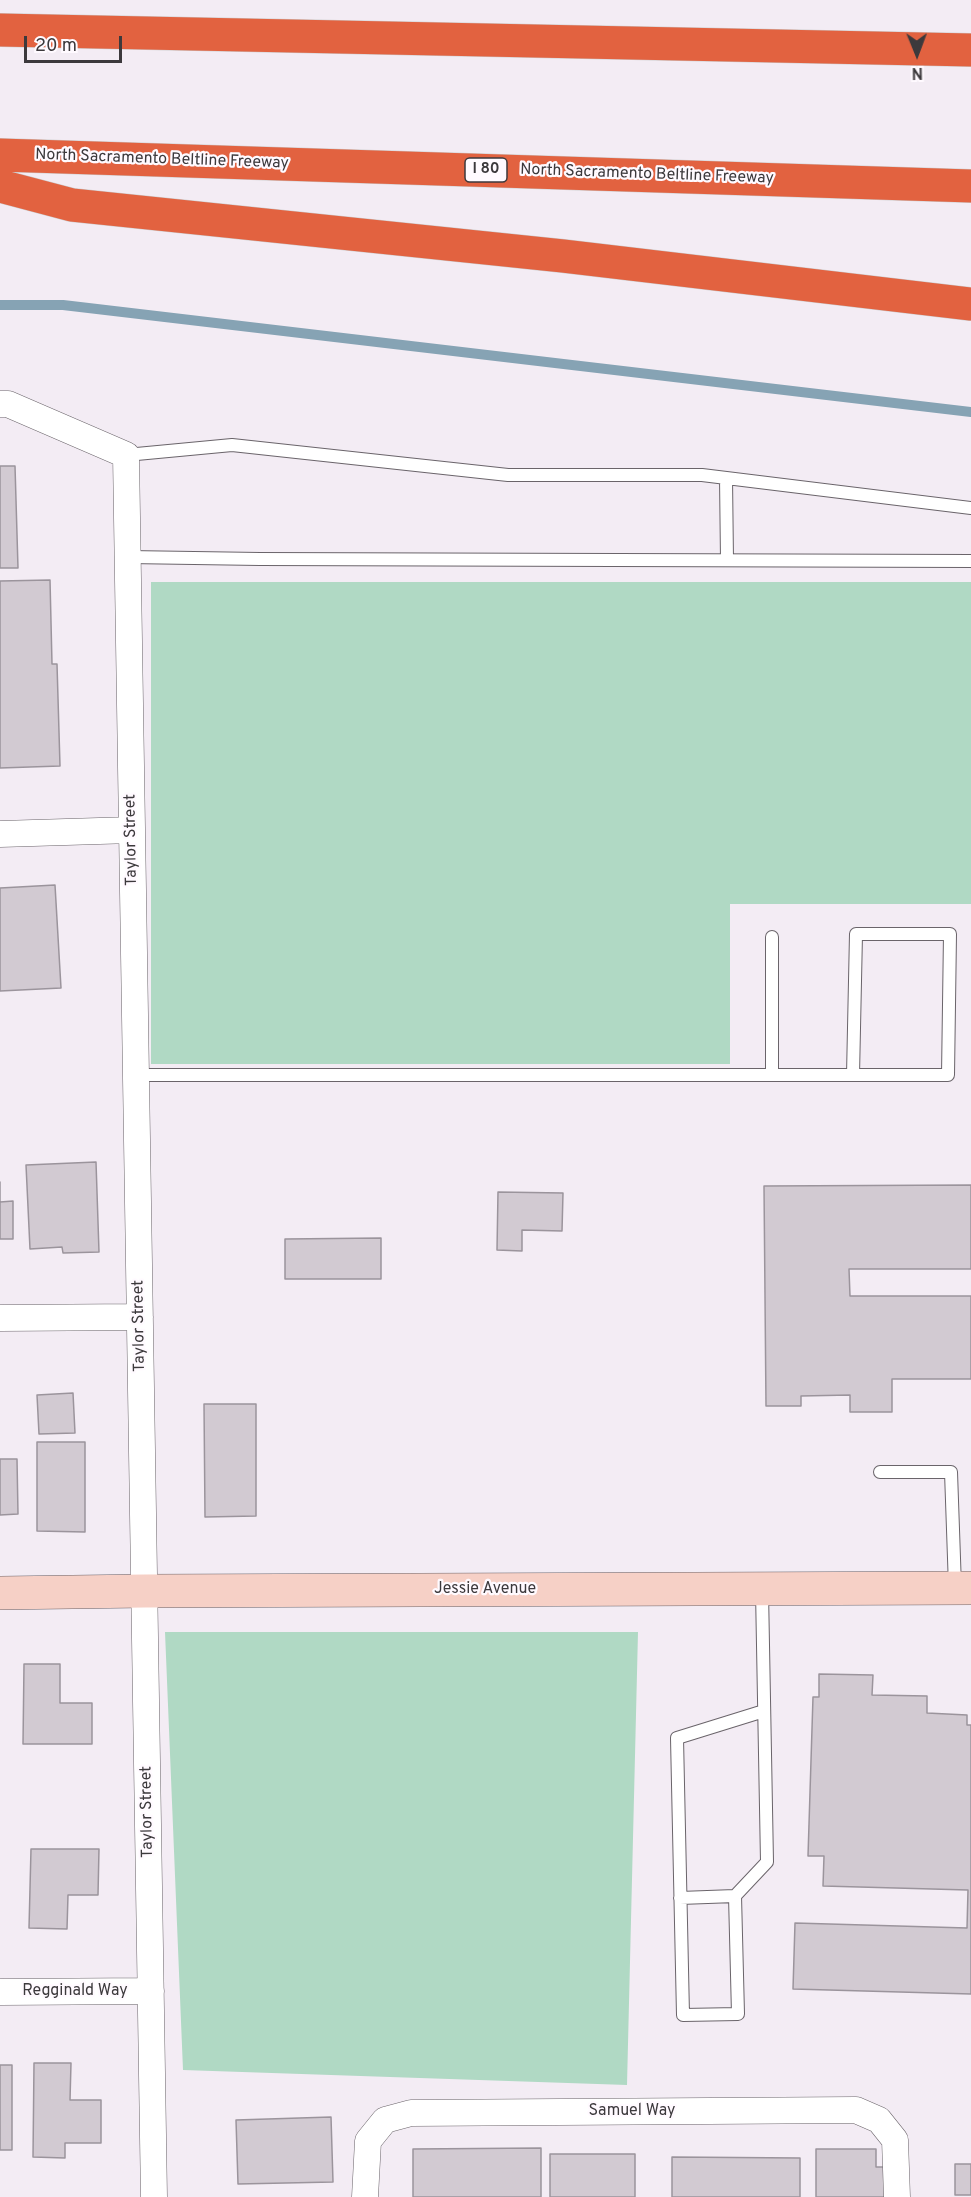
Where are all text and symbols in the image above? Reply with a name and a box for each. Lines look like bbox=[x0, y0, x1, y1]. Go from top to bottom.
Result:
scale bar bbox=[27, 24, 124, 62]
north arrow bbox=[887, 24, 947, 84]
text: 20 m bbox=[35, 35, 77, 58]
text: N bbox=[911, 62, 923, 82]
street label: North Sacramento Beltline Freeway bbox=[35, 146, 289, 174]
road number: I 80 bbox=[465, 158, 507, 182]
street label: North Sacramento Beltline Freeway bbox=[520, 161, 774, 189]
street label: Taylor Street bbox=[122, 794, 142, 886]
street label: Taylor Street bbox=[130, 1280, 150, 1372]
street label: Jessie Avenue bbox=[434, 1580, 536, 1600]
street label: Taylor Street bbox=[138, 1766, 158, 1858]
street label: Regginald Way bbox=[22, 1982, 128, 2002]
street label: Samuel Way bbox=[588, 2102, 676, 2122]

